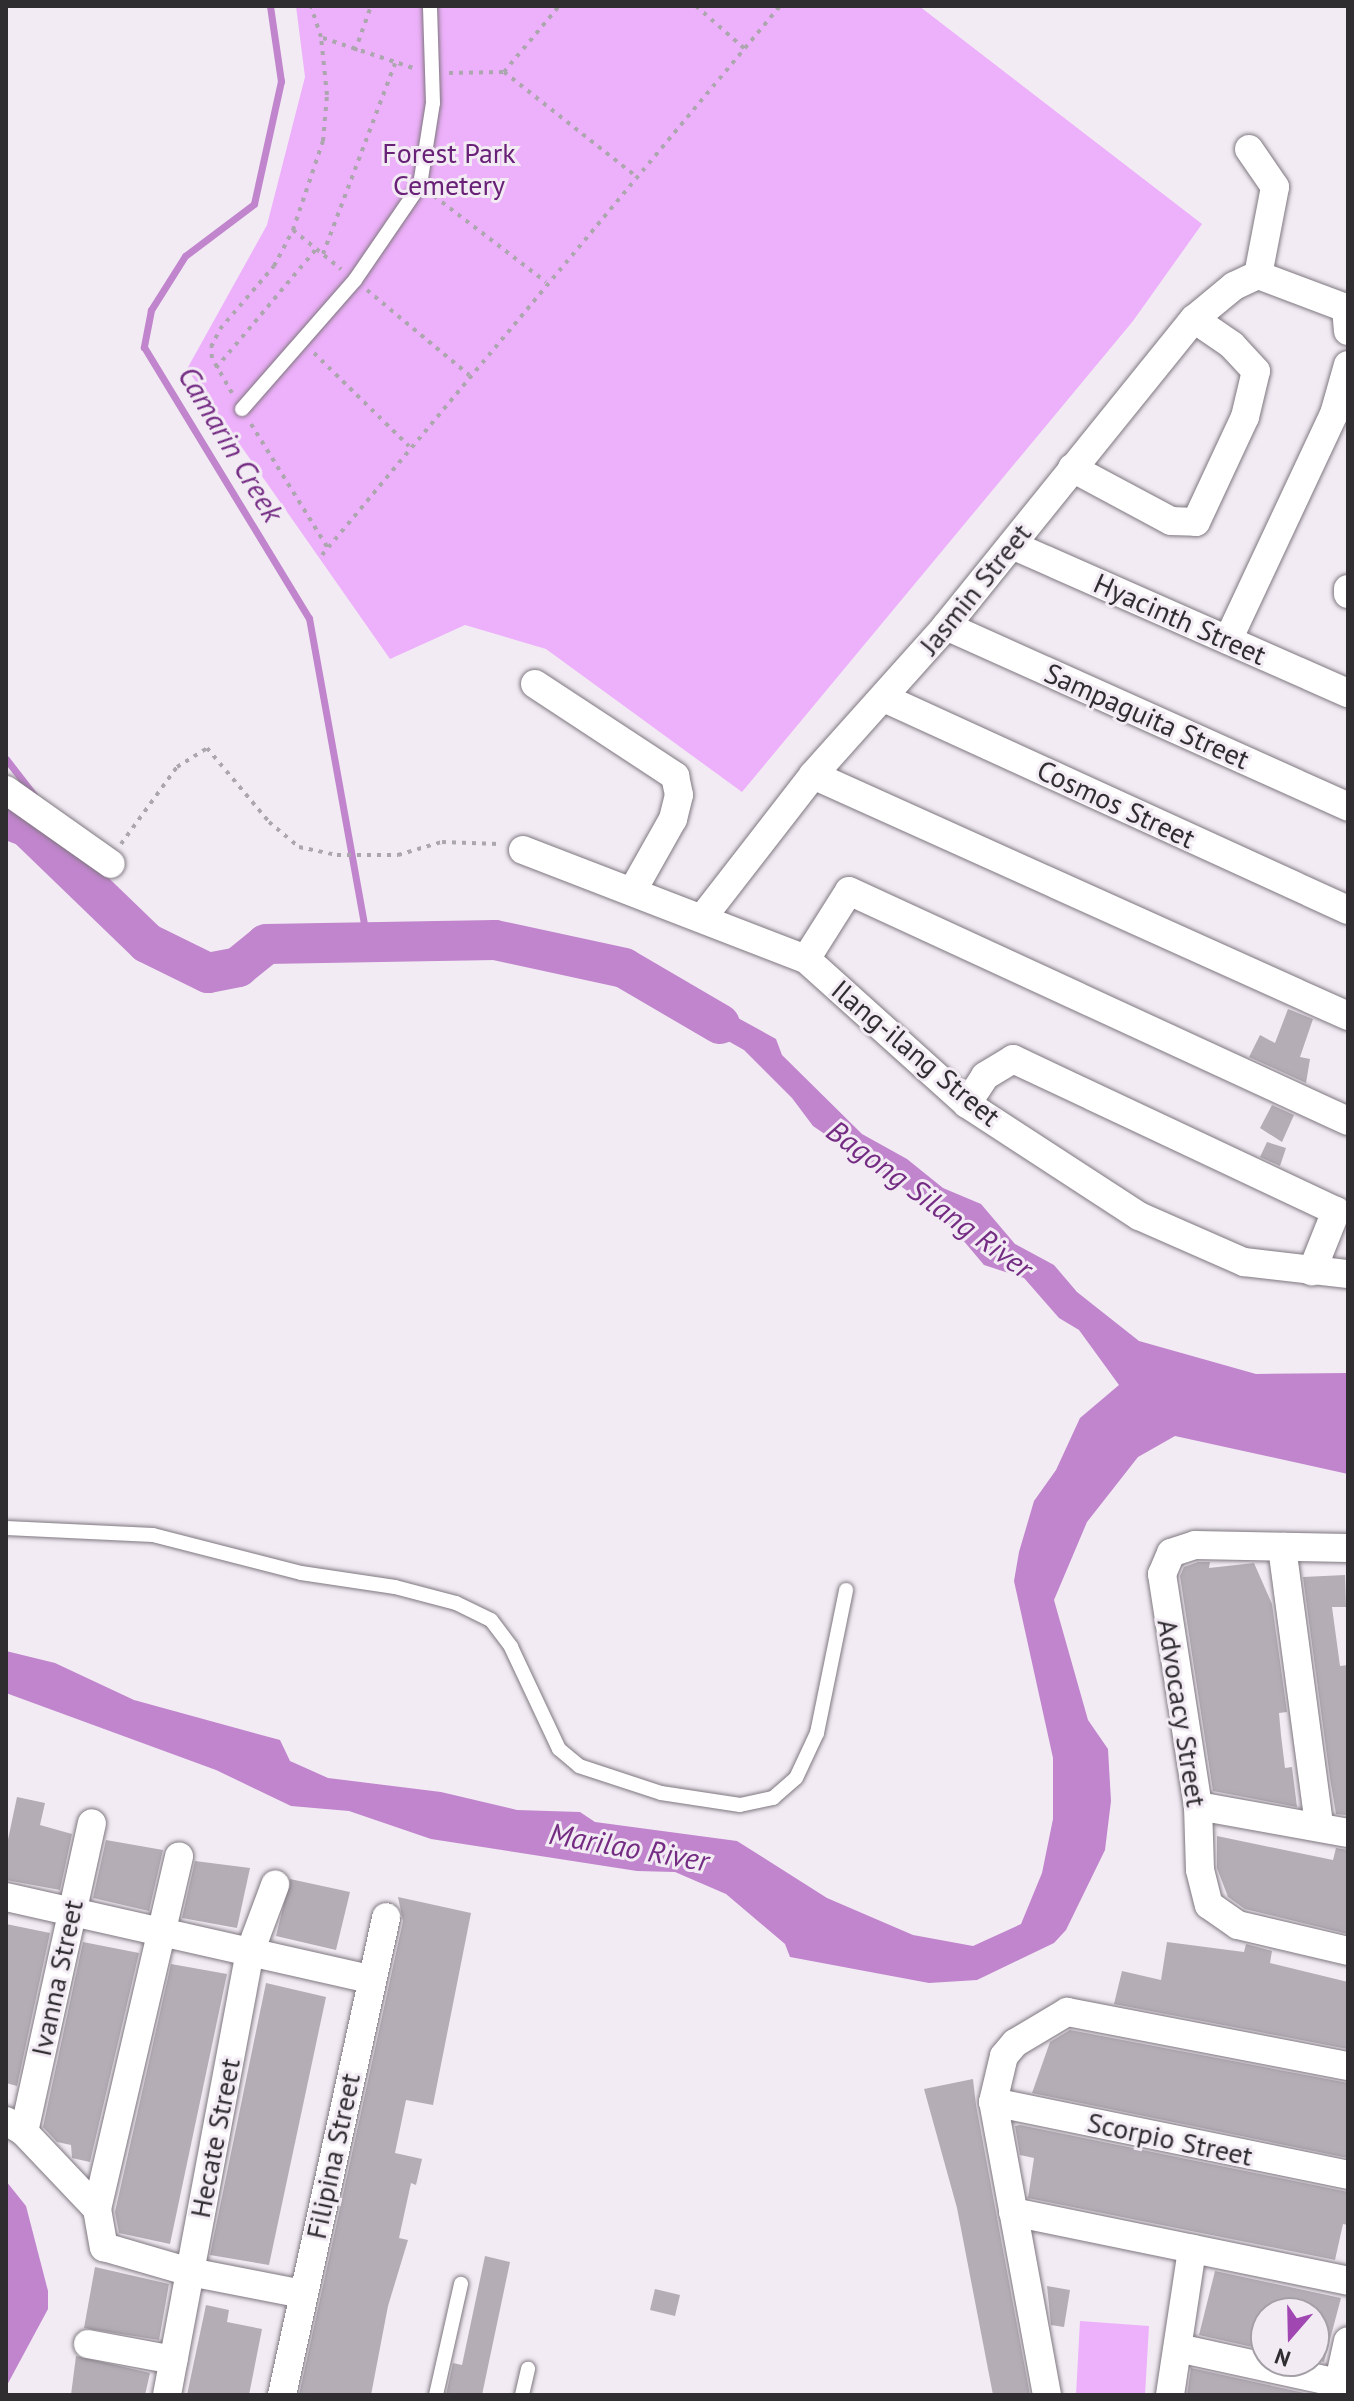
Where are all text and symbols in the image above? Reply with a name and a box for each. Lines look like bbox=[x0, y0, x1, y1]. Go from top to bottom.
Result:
park label: Forest Park Cemetery bbox=[382, 136, 516, 202]
water label: Camarin Creek bbox=[170, 360, 292, 528]
street label: Jasmin Street bbox=[912, 517, 1038, 661]
street label: Hyacinth Street bbox=[1089, 566, 1271, 672]
street label: Sampaguita Street bbox=[1039, 656, 1255, 776]
street label: Cosmos Street bbox=[1032, 753, 1200, 855]
street label: Ilang-ilang Street bbox=[825, 973, 1007, 1133]
water label: Bagong Silang River bbox=[820, 1112, 1040, 1286]
street label: Advocacy Street bbox=[1151, 1616, 1213, 1810]
water label: Marilao River bbox=[546, 1815, 712, 1879]
street label: Ivanna Street bbox=[24, 1897, 90, 2059]
street label: Hecate Street bbox=[183, 2055, 247, 2221]
street label: Filipina Street bbox=[299, 2070, 367, 2242]
street label: Scorpio Street bbox=[1084, 2105, 1256, 2173]
north arrow bbox=[1250, 2297, 1330, 2377]
text: N bbox=[1271, 2342, 1294, 2373]

